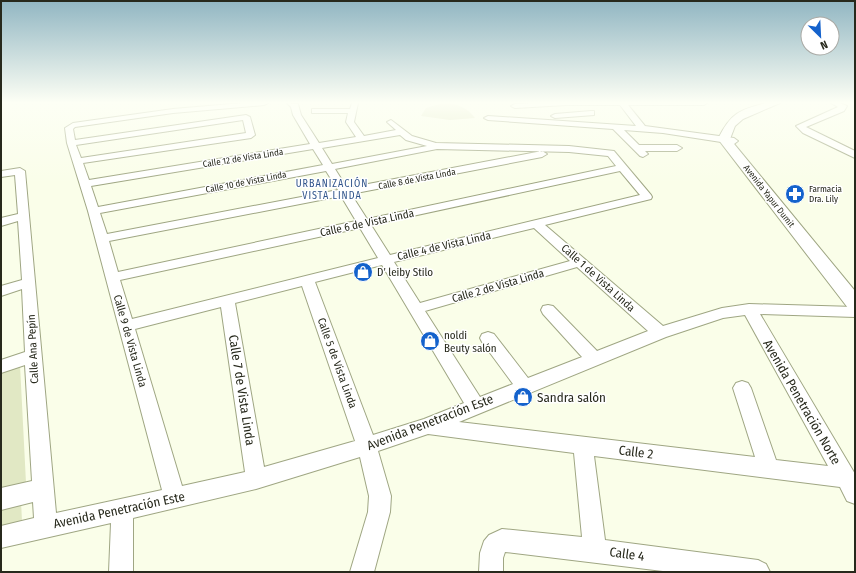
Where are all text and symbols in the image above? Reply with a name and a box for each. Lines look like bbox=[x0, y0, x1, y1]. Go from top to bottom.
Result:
north arrow bbox=[800, 16, 840, 56]
text: N bbox=[818, 37, 830, 52]
street label: Calle 12 de Vista Linda bbox=[202, 147, 285, 169]
street label: Avenida Yapur Dumit bbox=[742, 163, 797, 229]
street label: Calle 8 de Vista Linda bbox=[378, 167, 457, 191]
street label: Calle 10 de Vista Linda bbox=[205, 169, 288, 195]
district label: URBANIZACIÓN VISTA LINDA bbox=[296, 176, 368, 202]
pharmacy icon: Farmacia Dra. Lily bbox=[784, 183, 806, 205]
place label: Farmacia Dra. Lily bbox=[809, 184, 842, 204]
street label: Calle 6 de Vista Linda bbox=[319, 207, 415, 239]
street label: Calle 4 de Vista Linda bbox=[396, 229, 492, 263]
street label: Calle 1 de Vista Linda bbox=[558, 242, 638, 314]
shop icon: D’ leiby Stilo bbox=[352, 261, 374, 283]
place label: D’ leiby Stilo bbox=[377, 266, 433, 279]
street label: Calle 2 de Vista Linda bbox=[450, 267, 546, 305]
street label: Calle 9 de Vista Linda bbox=[111, 293, 149, 389]
street label: Calle Ana Pepín bbox=[25, 314, 41, 384]
street label: Calle 5 de Vista Linda bbox=[315, 316, 359, 410]
place label: noldi Beuty salón bbox=[444, 329, 497, 355]
shop icon: noldi Beuty salón bbox=[419, 330, 441, 352]
street label: Calle 7 de Vista Linda bbox=[226, 334, 258, 446]
street label: Avenida Penetración Norte bbox=[760, 337, 844, 467]
shop icon: Sandra salón bbox=[512, 386, 534, 408]
place label: Sandra salón bbox=[537, 390, 606, 405]
street label: Avenida Penetración Este bbox=[365, 391, 495, 453]
street label: Calle 2 bbox=[618, 442, 654, 462]
street label: Avenida Penetración Este bbox=[52, 489, 186, 531]
street label: Calle 4 bbox=[608, 544, 646, 564]

